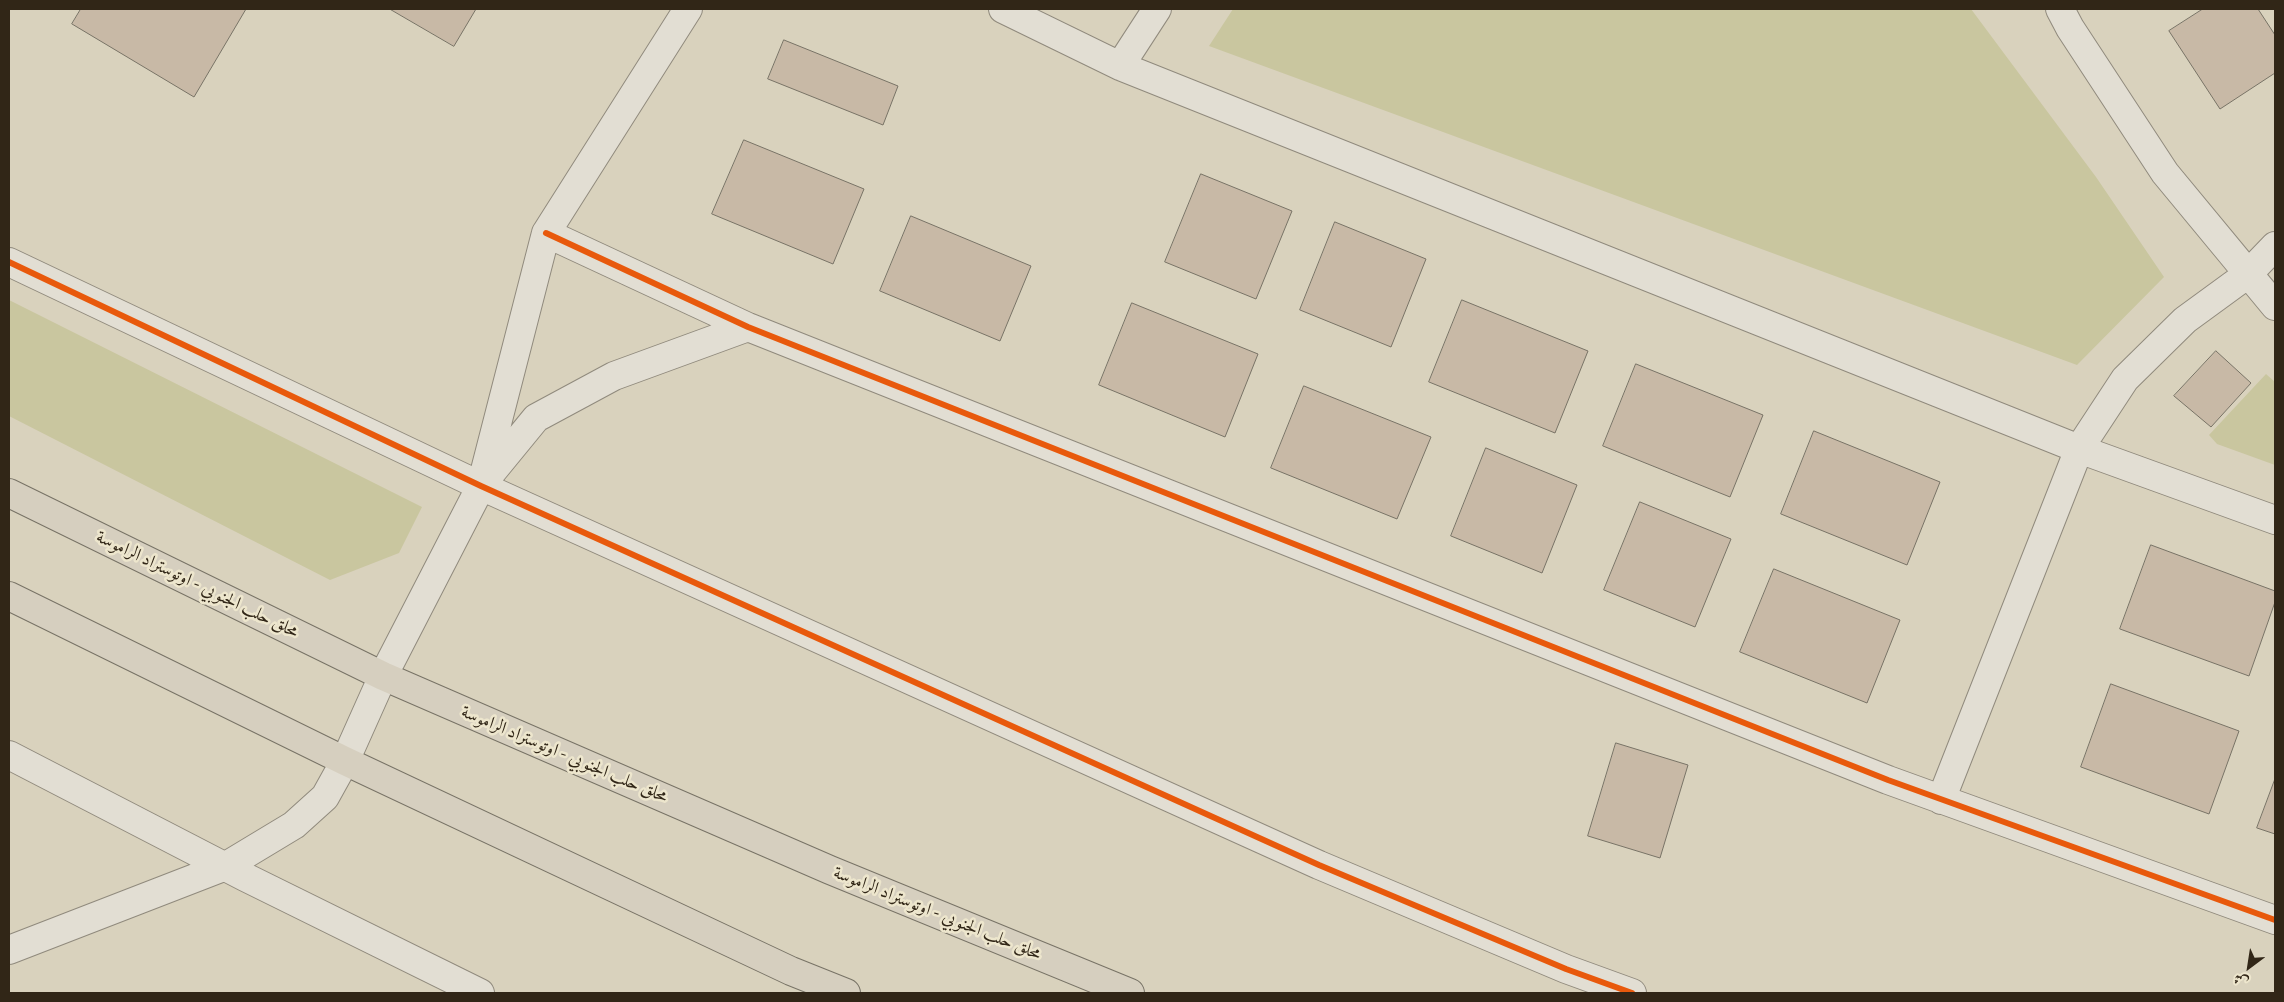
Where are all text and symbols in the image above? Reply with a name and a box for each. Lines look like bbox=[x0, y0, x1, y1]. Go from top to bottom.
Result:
street label: محلق حلب الجنوبي - اوتوستراد الراموسة bbox=[92, 527, 302, 643]
street label: محلق حلب الجنوبي - اوتوستراد الراموسة bbox=[457, 702, 671, 808]
street label: محلق حلب الجنوبي - اوتوستراد الراموسة bbox=[830, 862, 1044, 966]
north arrow bbox=[2224, 942, 2274, 992]
text: ش bbox=[2230, 969, 2252, 992]

